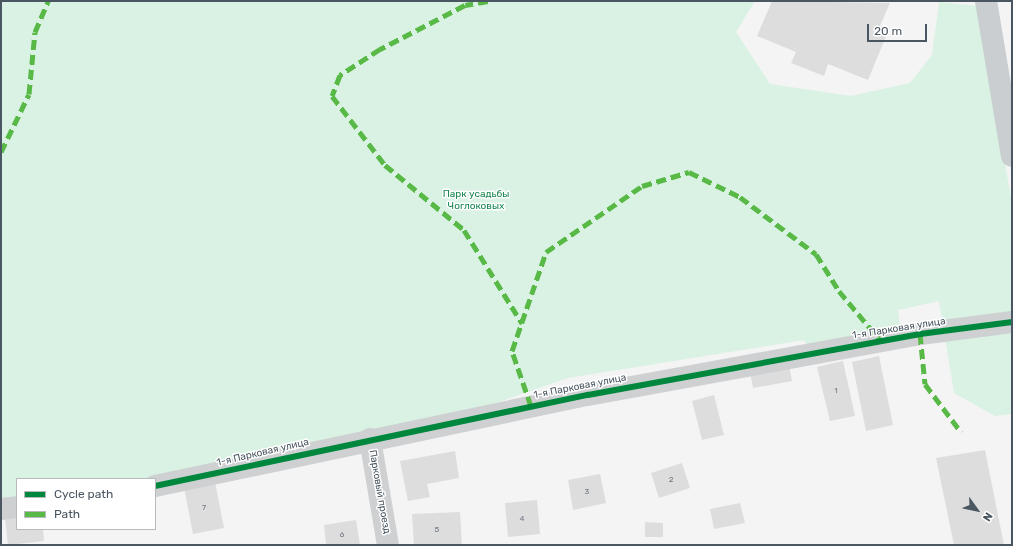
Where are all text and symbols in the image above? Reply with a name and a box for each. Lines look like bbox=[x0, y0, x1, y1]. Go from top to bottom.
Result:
scale bar bbox=[869, 16, 929, 42]
text: 20 m bbox=[874, 24, 902, 38]
park label: Парк усадьбы Чоглоковых bbox=[443, 188, 509, 212]
street label: 1-я Парковая улица bbox=[851, 316, 947, 342]
street label: 1-я Парковая улица bbox=[533, 372, 627, 402]
house number: 1 bbox=[834, 386, 838, 396]
street label: 1-я Парковая улица bbox=[216, 437, 310, 469]
street label: Парковый проезд bbox=[366, 449, 392, 535]
house number: 2 bbox=[669, 475, 673, 485]
legend bbox=[16, 478, 156, 530]
text: Cycle path bbox=[54, 487, 113, 501]
house number: 3 bbox=[585, 487, 589, 497]
north arrow bbox=[957, 490, 997, 530]
house number: 7 bbox=[202, 503, 206, 513]
text: Path bbox=[54, 507, 80, 521]
text: N bbox=[980, 510, 995, 524]
house number: 4 bbox=[520, 514, 524, 524]
house number: 5 bbox=[435, 525, 439, 535]
house number: 6 bbox=[340, 530, 344, 540]

